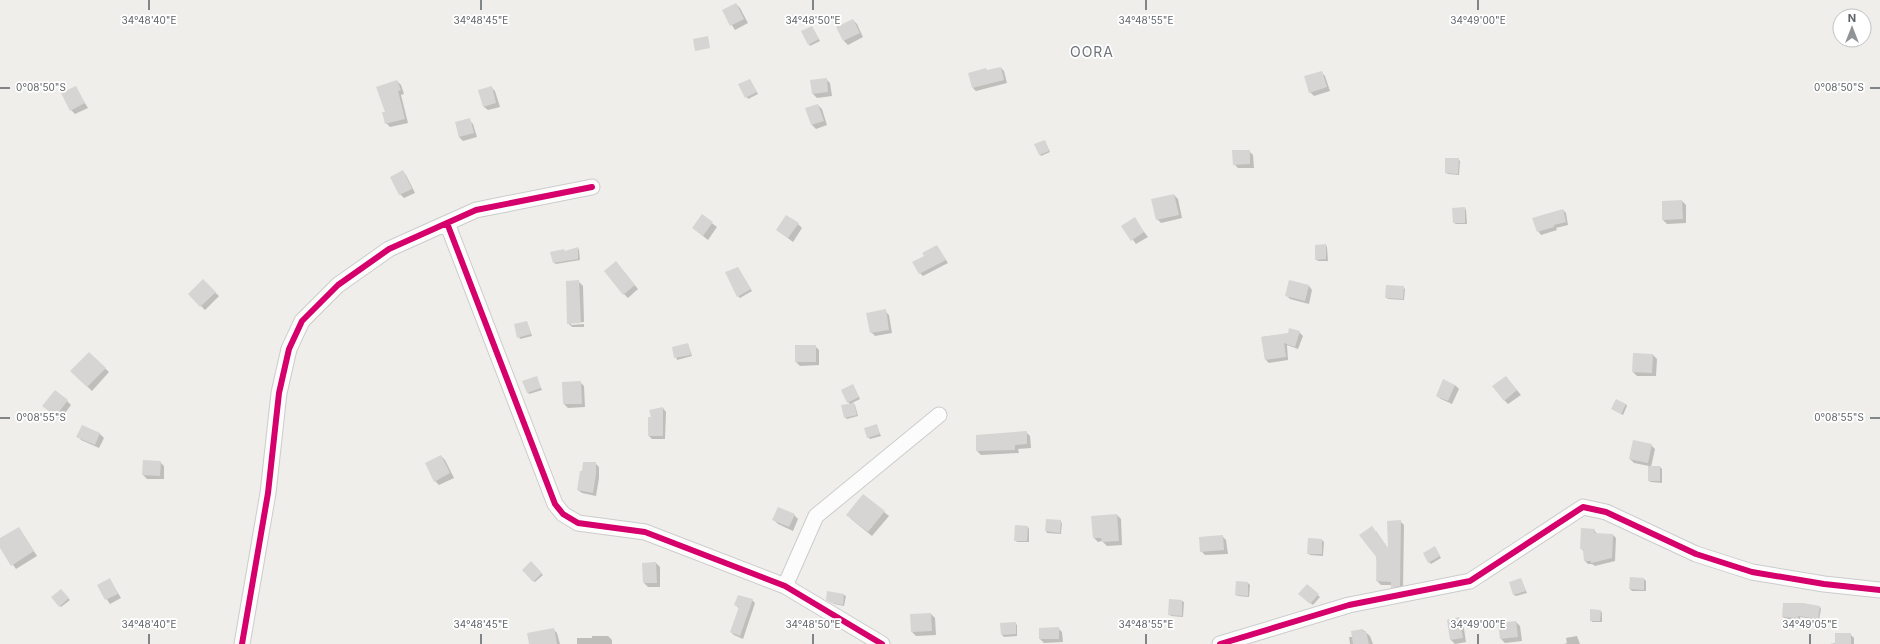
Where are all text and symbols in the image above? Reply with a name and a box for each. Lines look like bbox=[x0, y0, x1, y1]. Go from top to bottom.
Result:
north arrow bbox=[1832, 8, 1872, 48]
text: N bbox=[1848, 11, 1856, 25]
text: 34°48'40"E bbox=[122, 14, 177, 26]
text: 34°48'45"E bbox=[454, 14, 508, 26]
text: 34°48'50"E bbox=[785, 14, 841, 26]
text: 34°48'55"E bbox=[1118, 14, 1174, 26]
text: 34°49'00"E bbox=[1450, 14, 1506, 26]
district label: OORA bbox=[1070, 43, 1114, 60]
text: 0°08'50"S bbox=[16, 81, 66, 93]
text: 0°08'50"S bbox=[1814, 81, 1864, 93]
text: 0°08'55"S bbox=[16, 411, 66, 423]
text: 0°08'55"S bbox=[1814, 411, 1864, 423]
text: 34°48'40"E bbox=[122, 618, 177, 630]
text: 34°48'45"E bbox=[454, 618, 508, 630]
text: 34°48'50"E bbox=[785, 618, 841, 630]
text: 34°48'55"E bbox=[1118, 618, 1174, 630]
text: 34°49'00"E bbox=[1450, 618, 1506, 630]
text: 34°49'05"E bbox=[1782, 618, 1838, 630]

